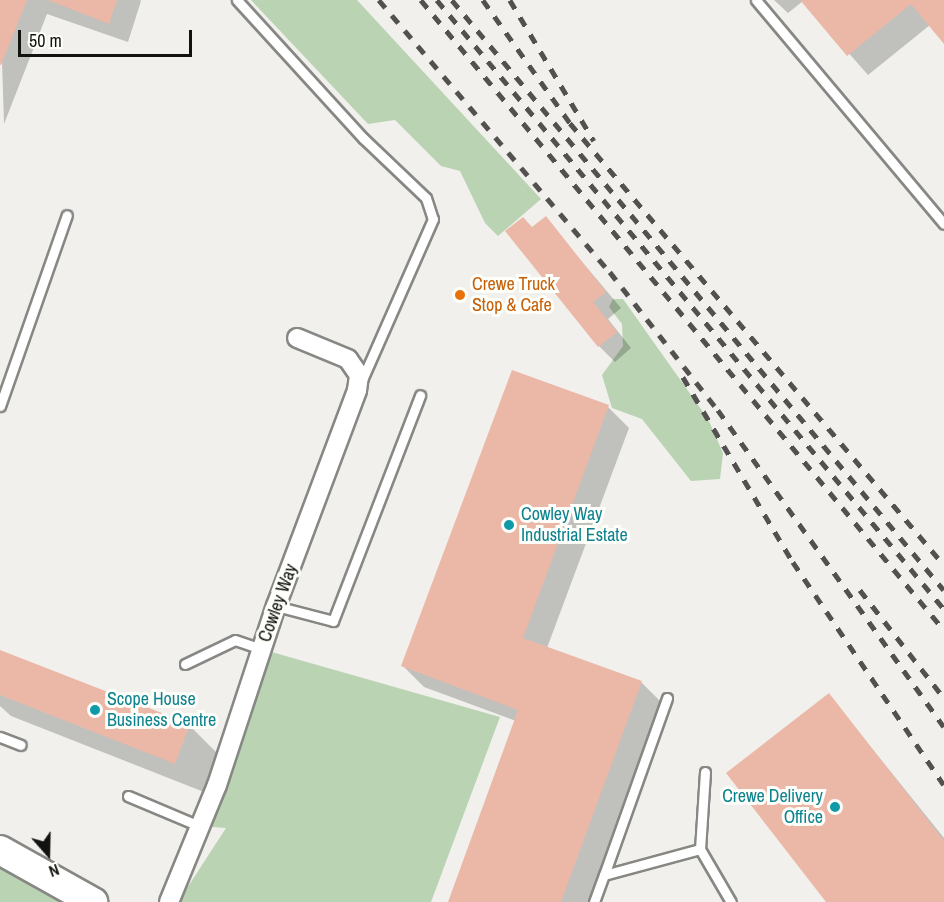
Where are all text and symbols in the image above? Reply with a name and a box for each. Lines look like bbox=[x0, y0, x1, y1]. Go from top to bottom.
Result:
scale bar bbox=[21, 18, 195, 56]
text: 50 m bbox=[29, 28, 62, 53]
place label: Crewe Truck Stop & Cafe bbox=[472, 274, 555, 316]
marker: Crewe Truck Stop & Cafe bbox=[453, 288, 467, 302]
place label: Cowley Way Industrial Estate bbox=[521, 504, 628, 546]
marker: Cowley Way Industrial Estate bbox=[502, 518, 516, 532]
street label: Cowley Way bbox=[254, 561, 302, 645]
place label: Scope House Business Centre bbox=[107, 689, 216, 732]
marker: Scope House Business Centre bbox=[88, 703, 102, 717]
place label: Crewe Delivery Office bbox=[722, 786, 823, 828]
marker: Crewe Delivery Office bbox=[828, 800, 842, 814]
north arrow bbox=[18, 824, 78, 884]
text: N bbox=[46, 859, 62, 883]

